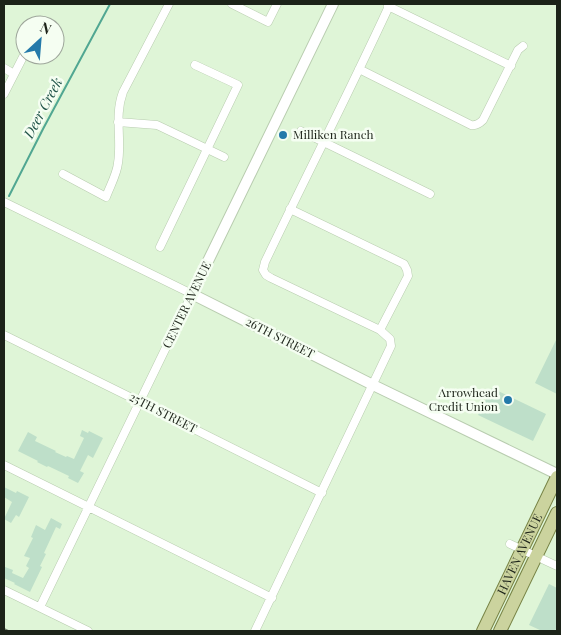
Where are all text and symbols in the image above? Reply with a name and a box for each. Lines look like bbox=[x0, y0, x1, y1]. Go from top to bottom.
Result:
north arrow bbox=[15, 15, 65, 65]
text: N bbox=[37, 17, 55, 39]
water label: Deer Creek bbox=[18, 74, 66, 142]
place label: Milliken Ranch bbox=[293, 126, 374, 142]
marker: Milliken Ranch bbox=[277, 129, 289, 141]
street label: CENTER AVENUE bbox=[158, 258, 214, 351]
street label: 26TH STREET bbox=[243, 313, 318, 362]
place label: Arrowhead Credit Union bbox=[429, 384, 498, 414]
street label: 25TH STREET bbox=[127, 388, 201, 436]
marker: Arrowhead Credit Union bbox=[502, 394, 514, 406]
street label: HAVEN AVENUE bbox=[493, 511, 545, 597]

